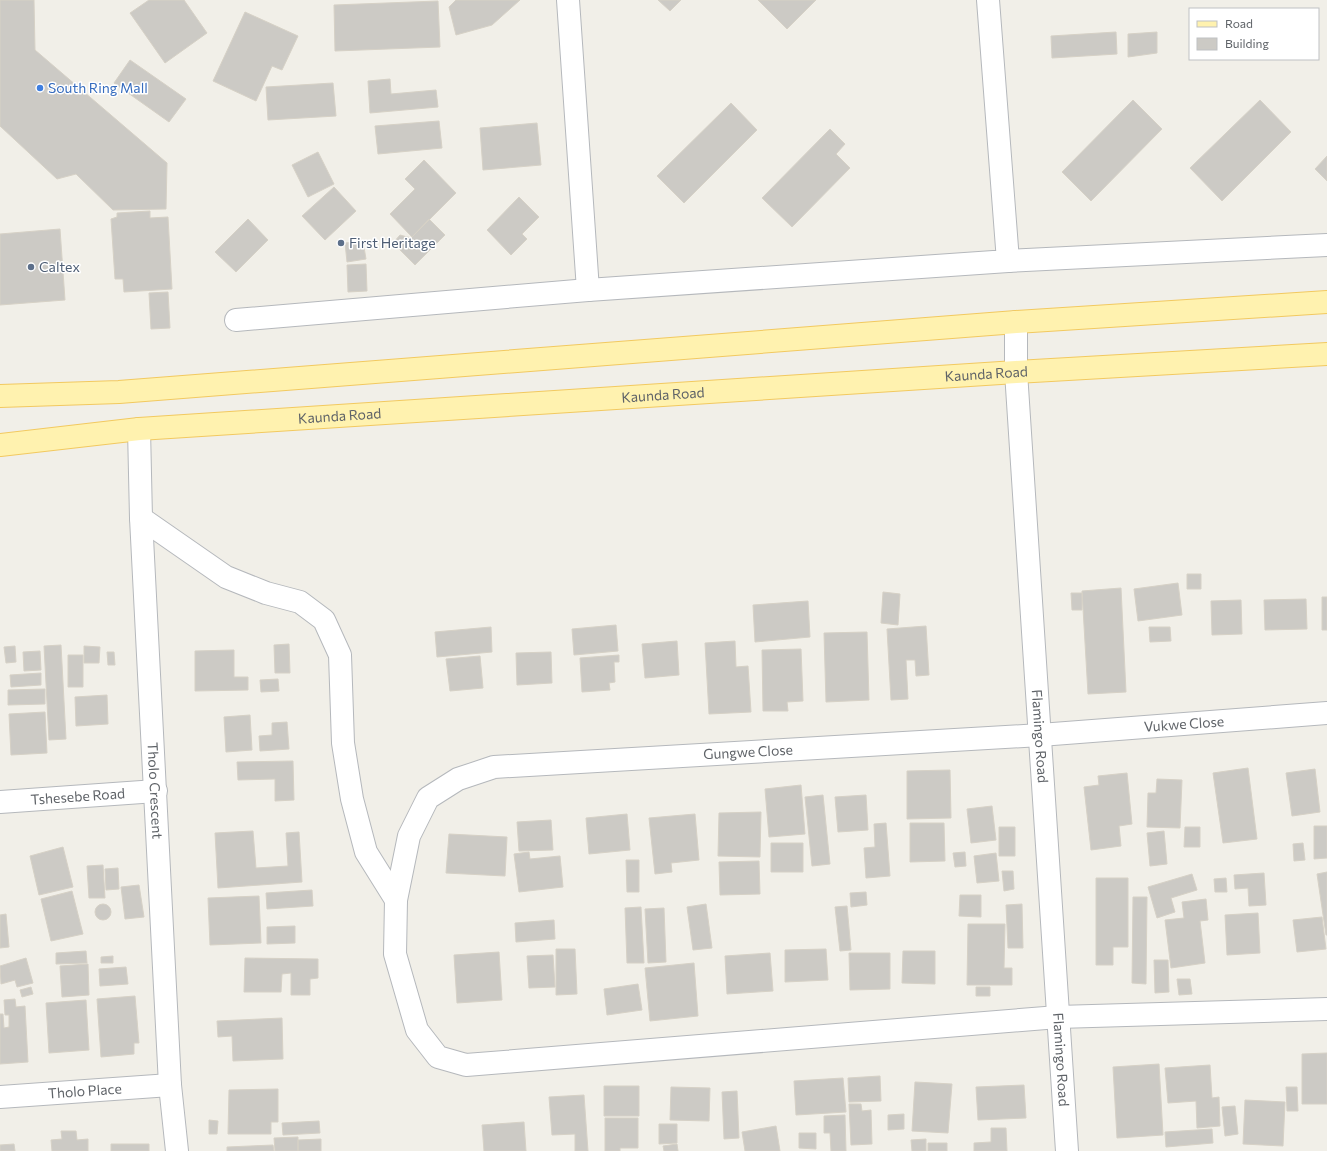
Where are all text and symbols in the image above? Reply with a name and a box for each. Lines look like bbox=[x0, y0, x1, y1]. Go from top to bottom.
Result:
legend bbox=[1189, 8, 1319, 60]
text: Road bbox=[1225, 16, 1253, 30]
text: Building bbox=[1225, 36, 1269, 50]
place label: South Ring Mall bbox=[48, 79, 148, 96]
marker: South Ring Mall bbox=[35, 83, 45, 93]
place label: First Heritage bbox=[349, 234, 436, 251]
marker: First Heritage bbox=[336, 238, 346, 248]
place label: Caltex bbox=[39, 258, 80, 275]
marker: Caltex bbox=[26, 262, 36, 272]
street label: Kaunda Road bbox=[944, 362, 1028, 385]
street label: Kaunda Road bbox=[621, 383, 705, 406]
street label: Kaunda Road bbox=[297, 404, 382, 427]
street label: Flamingo Road bbox=[1029, 689, 1052, 784]
street label: Vukwe Close bbox=[1143, 712, 1225, 735]
street label: Gungwe Close bbox=[703, 741, 793, 762]
street label: Tholo Crescent bbox=[144, 742, 166, 840]
street label: Tshesebe Road bbox=[30, 784, 126, 808]
street label: Flamingo Road bbox=[1050, 1012, 1073, 1107]
street label: Tholo Place bbox=[47, 1079, 122, 1102]

